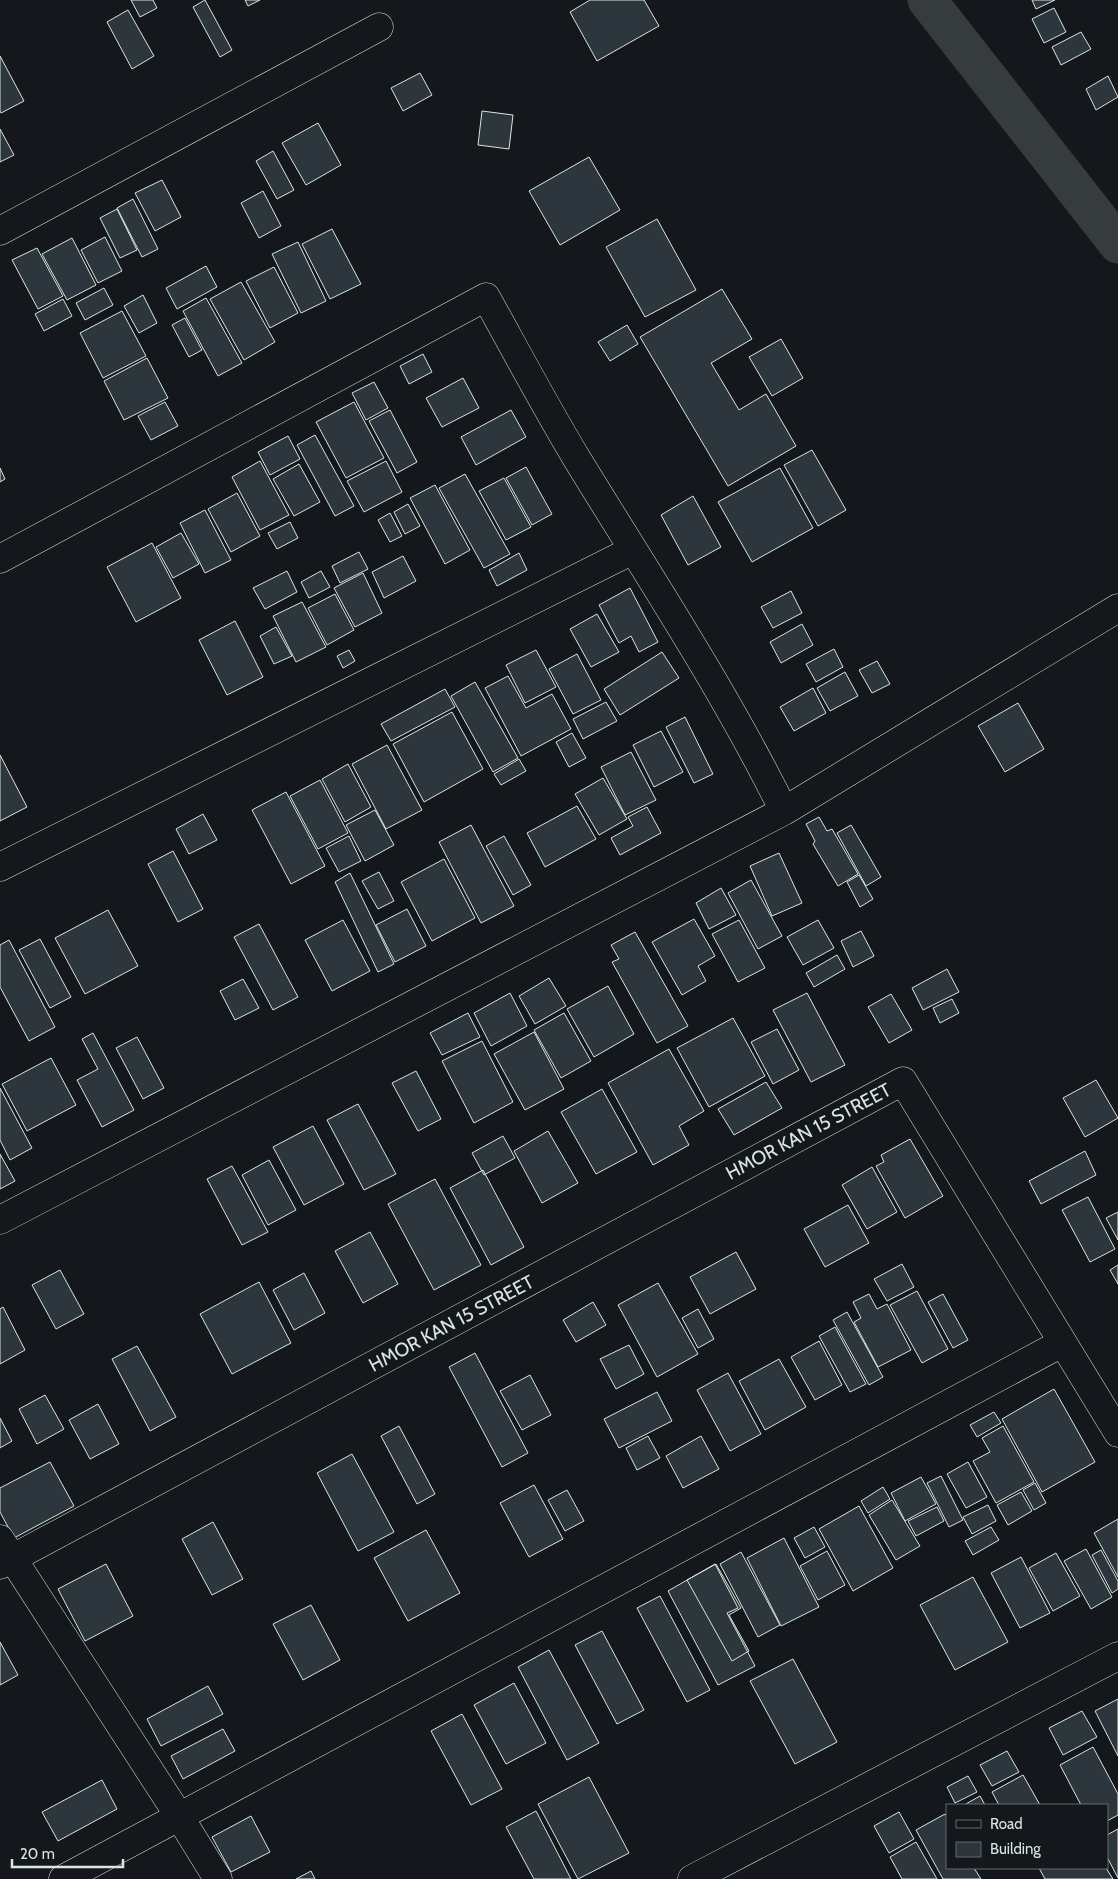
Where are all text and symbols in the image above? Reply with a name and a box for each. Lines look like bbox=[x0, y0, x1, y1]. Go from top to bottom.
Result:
street label: HMOR KAN 15 STREET bbox=[722, 1078, 895, 1185]
street label: HMOR KAN 15 STREET bbox=[365, 1270, 538, 1377]
legend bbox=[946, 1804, 1108, 1869]
text: Road bbox=[990, 1815, 1023, 1833]
scale bar bbox=[12, 1836, 124, 1868]
text: Building bbox=[990, 1840, 1041, 1858]
text: 20 m bbox=[20, 1845, 55, 1863]

